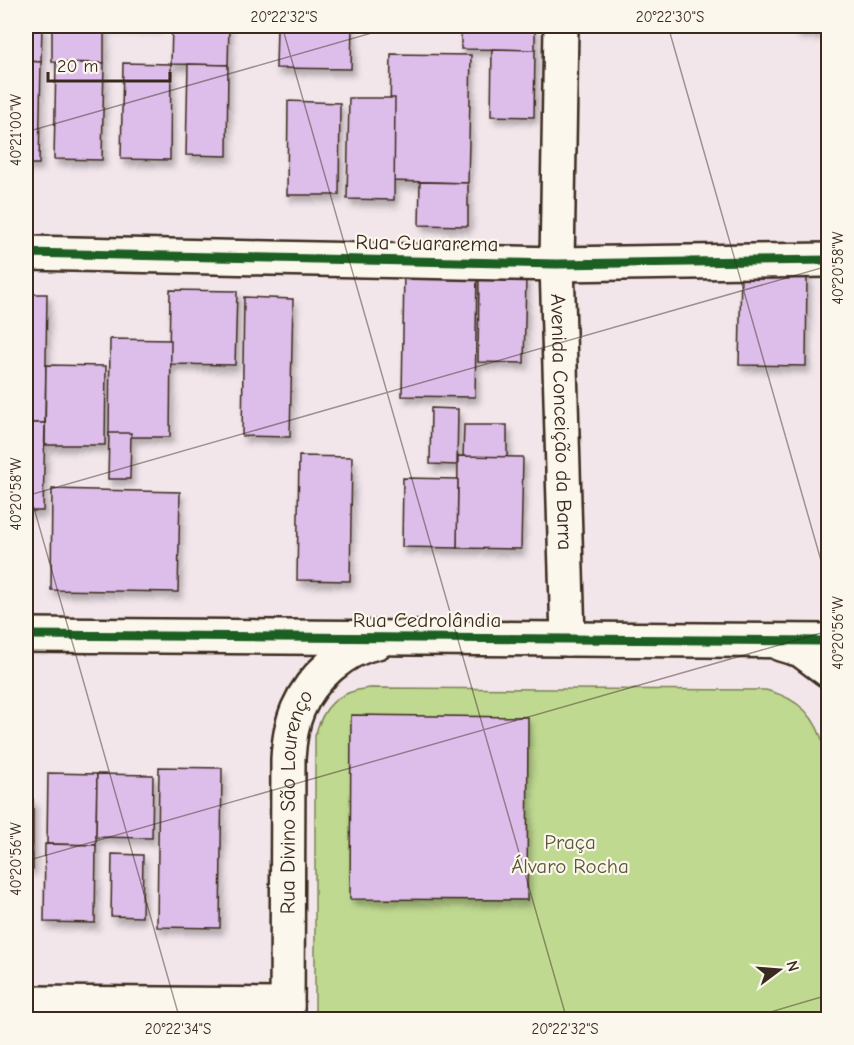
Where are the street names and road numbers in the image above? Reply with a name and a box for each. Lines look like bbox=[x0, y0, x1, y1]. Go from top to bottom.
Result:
street label: Rua Guararema bbox=[355, 230, 499, 256]
street label: Avenida Conceição da Barra bbox=[546, 293, 577, 551]
street label: Rua Cedrolândia bbox=[353, 608, 501, 632]
street label: Rua Divino São Lourenço bbox=[275, 685, 318, 914]

